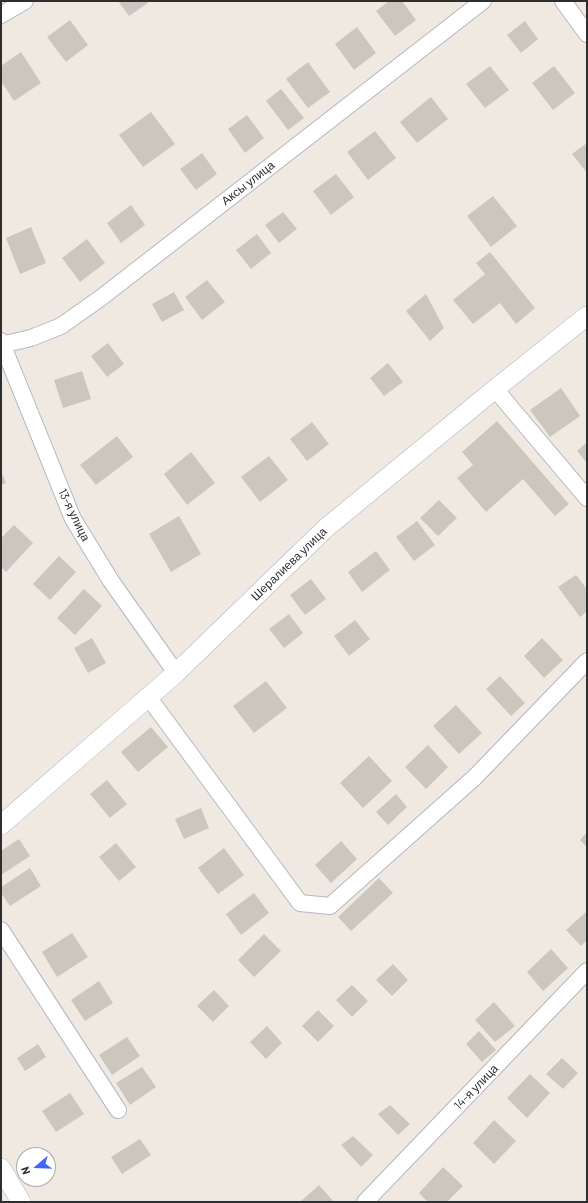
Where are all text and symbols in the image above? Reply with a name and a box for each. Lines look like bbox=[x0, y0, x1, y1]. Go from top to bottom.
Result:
street label: Аксы улица bbox=[219, 158, 277, 208]
street label: 13-я улица bbox=[55, 486, 93, 544]
street label: Шералиева улица bbox=[248, 524, 330, 604]
street label: 14-я улица bbox=[451, 1061, 501, 1113]
north arrow bbox=[16, 1147, 56, 1187]
text: N bbox=[18, 1165, 32, 1176]

